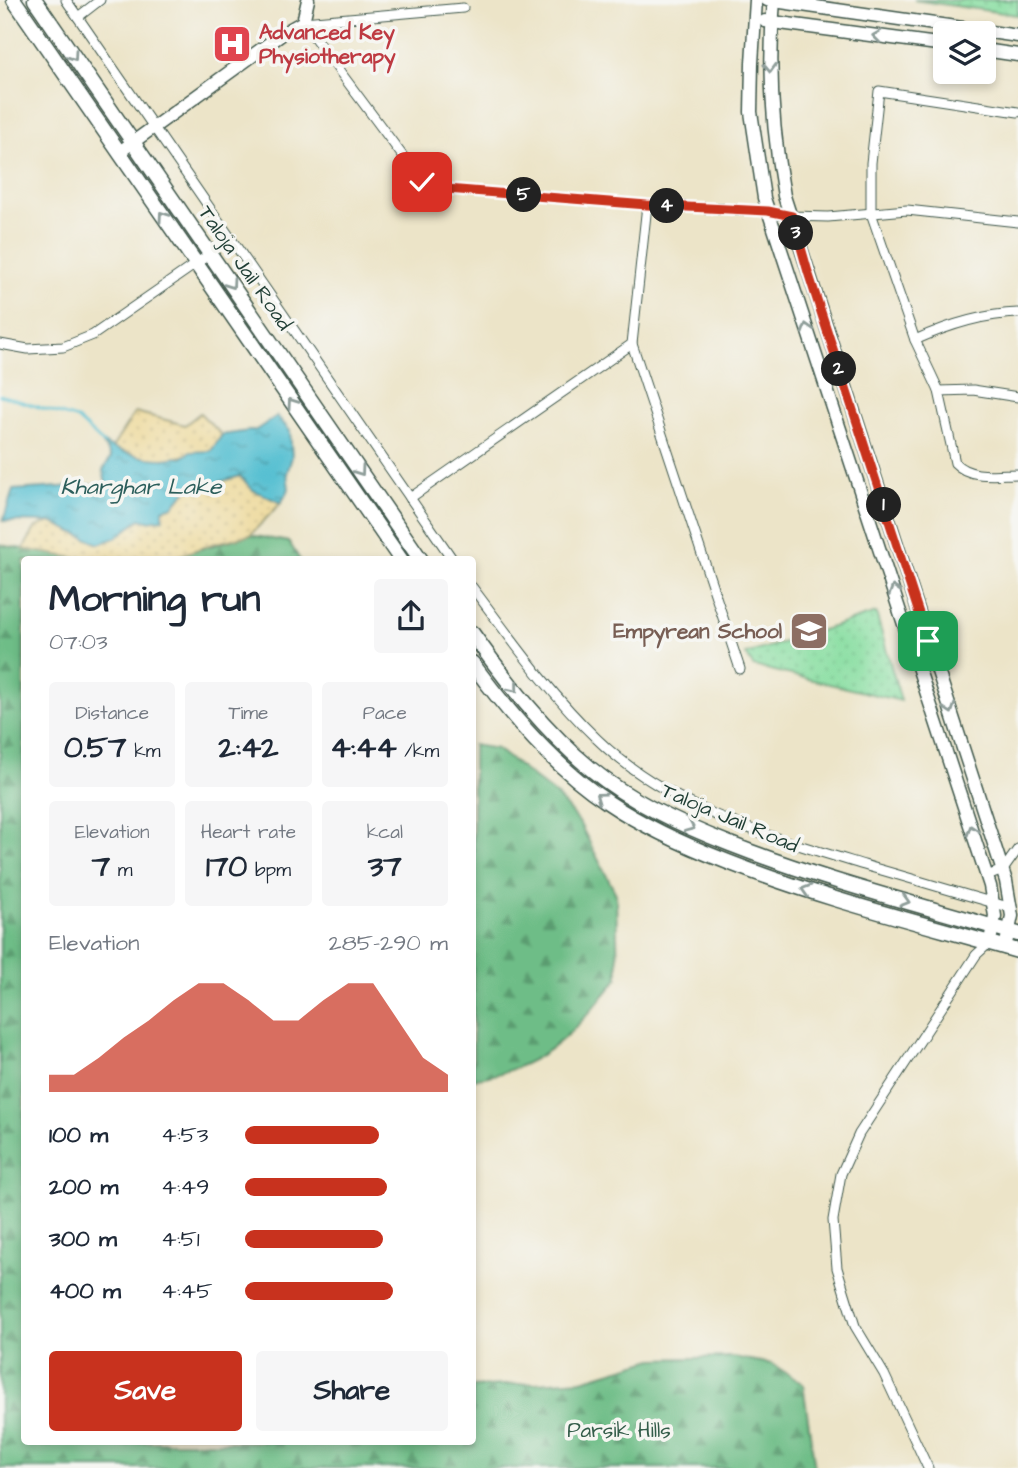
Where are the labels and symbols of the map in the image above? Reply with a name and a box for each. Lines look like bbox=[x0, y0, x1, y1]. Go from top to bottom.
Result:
place label: Advanced Key Physiotherapy bbox=[259, 18, 396, 74]
hospital icon: Advanced Key Physiotherapy bbox=[211, 23, 253, 65]
one-way arrow bbox=[871, 29, 883, 44]
one-way arrow bbox=[65, 48, 77, 61]
one-way arrow bbox=[762, 63, 778, 74]
pin bbox=[392, 152, 452, 212]
pin: 5 bbox=[506, 178, 542, 212]
pin: 4 bbox=[650, 188, 684, 224]
street label: Taloja Jail Road bbox=[191, 200, 299, 337]
one-way arrow bbox=[159, 211, 171, 224]
pin: 3 bbox=[778, 216, 814, 250]
one-way arrow bbox=[222, 276, 235, 289]
one-way arrow bbox=[801, 322, 816, 334]
pin: 2 bbox=[822, 352, 856, 386]
one-way arrow bbox=[288, 398, 300, 411]
one-way arrow bbox=[352, 463, 364, 476]
water label: Kharghar Lake bbox=[61, 471, 223, 504]
pin: 1 bbox=[866, 488, 902, 522]
one-way arrow bbox=[887, 585, 902, 597]
school or university icon: Empyrean School bbox=[788, 610, 830, 652]
pin bbox=[898, 611, 958, 671]
place label: Empyrean School bbox=[613, 617, 783, 649]
one-way arrow bbox=[505, 680, 518, 692]
one-way arrow bbox=[942, 703, 957, 715]
street label: Taloja Jail Road bbox=[657, 776, 803, 860]
one-way arrow bbox=[595, 792, 608, 805]
one-way arrow bbox=[683, 819, 695, 833]
one-way arrow bbox=[966, 824, 980, 837]
one-way arrow bbox=[801, 884, 813, 898]
one-way arrow bbox=[898, 893, 910, 907]
park label: Parsik Hills bbox=[567, 1416, 671, 1445]

